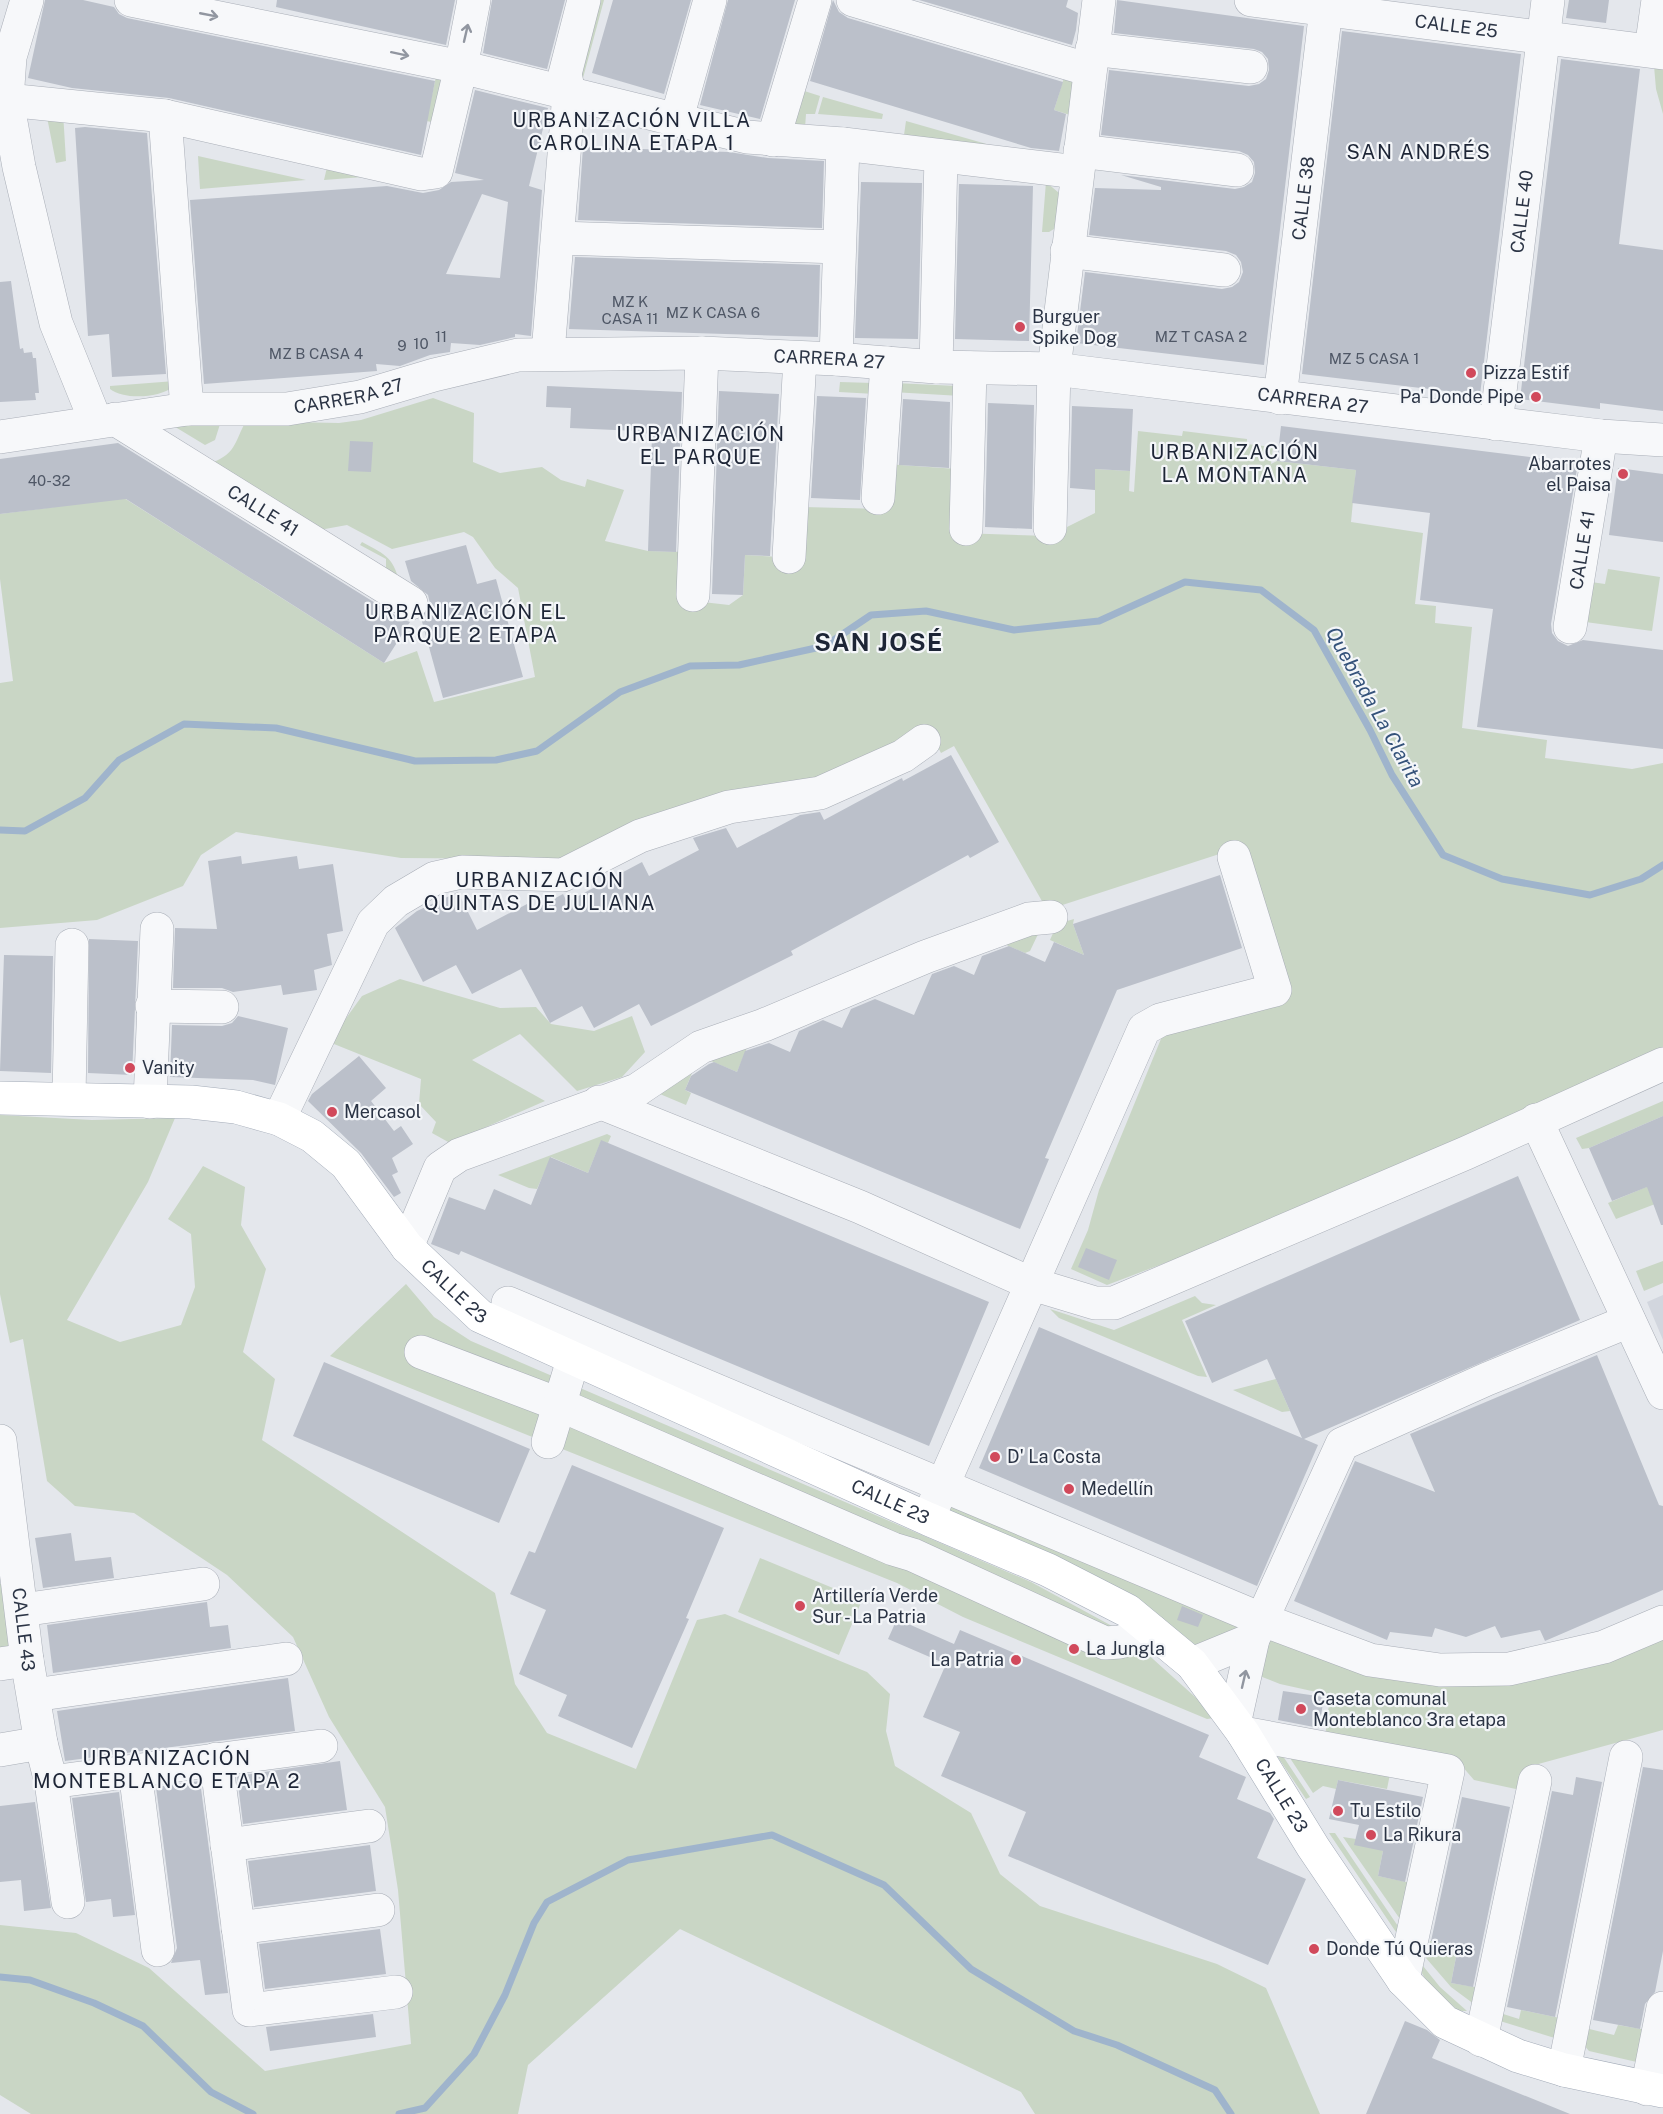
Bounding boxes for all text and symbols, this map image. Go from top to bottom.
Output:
one-way arrow [199,10,218,21]
street label: CALLE 25 [1414,10,1499,42]
one-way arrow [461,24,472,43]
one-way arrow [391,48,410,60]
district label: URBANIZACIÓN VILLA CAROLINA ETAPA 1 [512,107,752,155]
district label: SAN ANDRÉS [1347,139,1491,164]
street label: CALLE 38 [1288,155,1318,241]
street label: CALLE 40 [1506,169,1537,254]
house number: MZ K CASA 11 [602,293,658,327]
house number: MZ K CASA 6 [666,304,760,321]
place label: Burguer Spike Dog [1032,306,1117,348]
marker: Burguer Spike Dog [1013,320,1027,334]
house number: 11 [435,328,447,345]
house number: MZ T CASA 2 [1155,328,1247,345]
house number: 10 [413,335,429,352]
house number: 9 [397,337,407,354]
house number: MZ B CASA 4 [269,345,363,362]
street label: CARRERA 27 [773,345,886,373]
house number: MZ 5 CASA 1 [1329,350,1419,367]
place label: Pizza Estif [1483,362,1569,383]
marker: Pizza Estif [1464,366,1478,380]
street label: CARRERA 27 [292,374,406,418]
street label: CARRERA 27 [1256,383,1370,417]
place label: Pa' Donde Pipe [1400,386,1524,407]
marker: Pa' Donde Pipe [1529,390,1543,404]
district label: URBANIZACIÓN EL PARQUE [616,421,786,469]
district label: URBANIZACIÓN LA MONTANA [1150,439,1320,487]
place label: Abarrotes el Paisa [1528,453,1611,495]
marker: Abarrotes el Paisa [1616,467,1630,481]
house number: 40-32 [28,472,70,489]
street label: CALLE 41 [224,480,303,540]
street label: CALLE 41 [1565,509,1599,591]
district label: URBANIZACIÓN EL PARQUE 2 ETAPA [365,599,567,647]
water label: Quebrada La Clarita [1321,623,1429,791]
district label: SAN JOSÉ [814,628,944,656]
district label: URBANIZACIÓN QUINTAS DE JULIANA [424,867,656,915]
place label: Vanity [142,1057,195,1078]
marker: Vanity [123,1061,137,1075]
place label: Mercasol [344,1101,421,1122]
marker: Mercasol [325,1105,339,1119]
street label: CALLE 23 [417,1255,490,1328]
place label: D' La Costa [1007,1446,1101,1467]
marker: D' La Costa [988,1450,1002,1464]
street label: CALLE 23 [848,1475,933,1528]
place label: Medellín [1081,1478,1153,1499]
marker: Medellín [1062,1482,1076,1496]
place label: Artillería Verde Sur - La Patria [812,1585,938,1627]
street label: CALLE 43 [8,1587,40,1673]
marker: Artillería Verde Sur - La Patria [793,1599,807,1613]
place label: La Jungla [1086,1638,1165,1659]
marker: La Jungla [1067,1642,1081,1656]
place label: La Patria [930,1649,1004,1670]
marker: La Patria [1009,1653,1023,1667]
one-way arrow [1239,1670,1250,1689]
place label: Caseta comunal Monteblanco 3ra etapa [1313,1688,1506,1730]
marker: Caseta comunal Monteblanco 3ra etapa [1294,1702,1308,1716]
district label: URBANIZACIÓN MONTEBLANCO ETAPA 2 [33,1745,301,1793]
street label: CALLE 23 [1251,1754,1313,1836]
place label: Tu Estilo [1350,1800,1421,1821]
marker: Tu Estilo [1331,1804,1345,1818]
place label: La Rikura [1383,1824,1461,1845]
marker: La Rikura [1364,1828,1378,1842]
place label: Donde Tú Quieras [1326,1938,1473,1959]
marker: Donde Tú Quieras [1307,1942,1321,1956]

